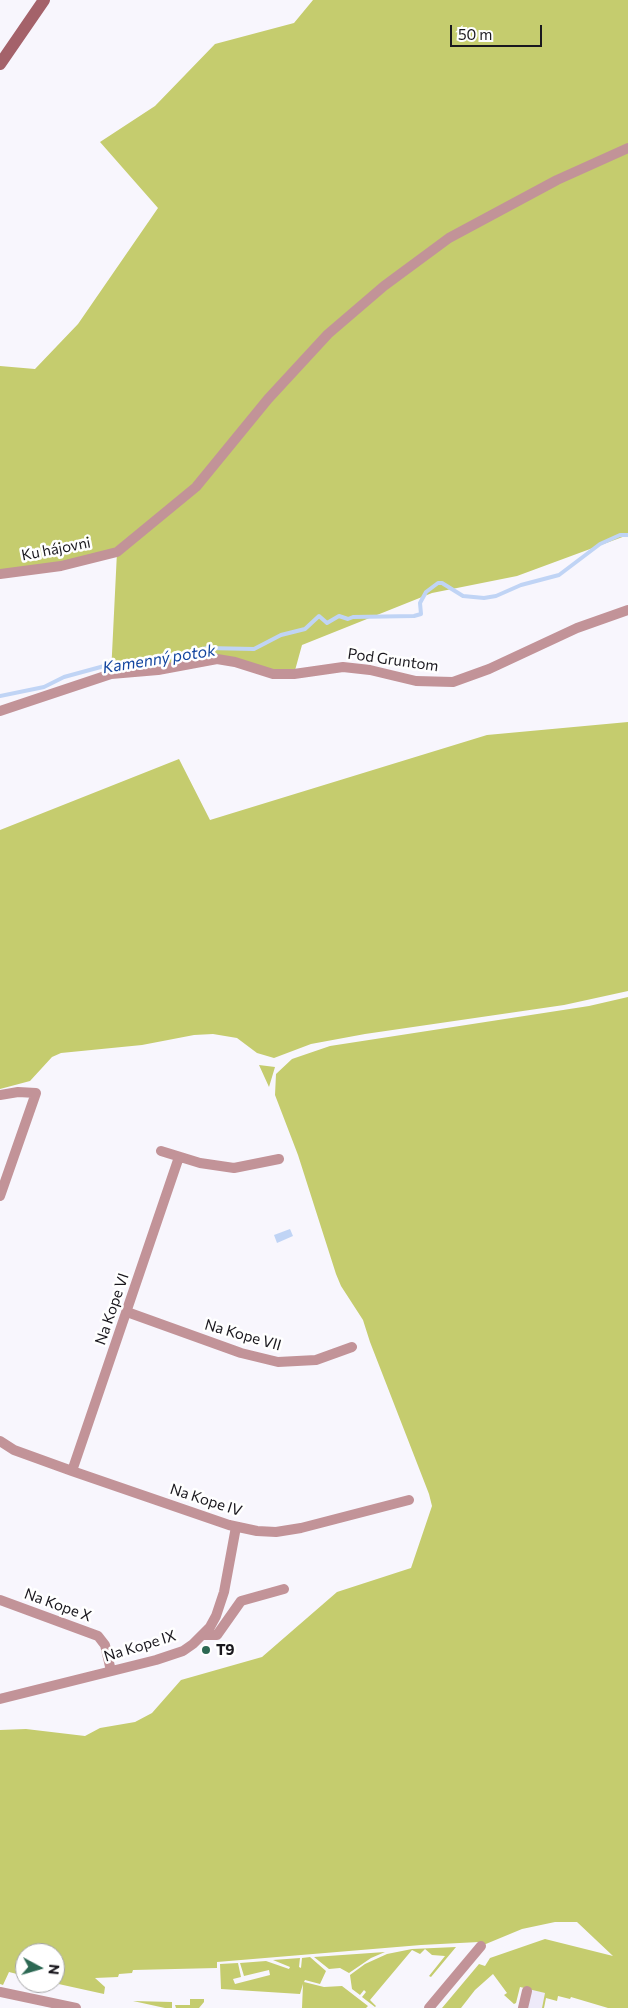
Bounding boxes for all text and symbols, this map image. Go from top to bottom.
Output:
scale bar [453,15,546,47]
text: 50 m [458,25,492,43]
street label: Ku hájovni [20,533,92,565]
water label: Kamenný potok [101,641,217,677]
street label: Pod Gruntom [346,645,440,675]
street label: Na Kope VI [91,1271,133,1347]
street label: Na Kope VII [203,1315,283,1355]
street label: Na Kope IV [168,1480,244,1520]
street label: Na Kope X [22,1585,94,1625]
street label: Na Kope IX [102,1626,178,1666]
place label: T9 [216,1641,235,1659]
marker: T9 [200,1644,212,1656]
north arrow [15,1943,65,1993]
text: N [45,1963,63,1976]

